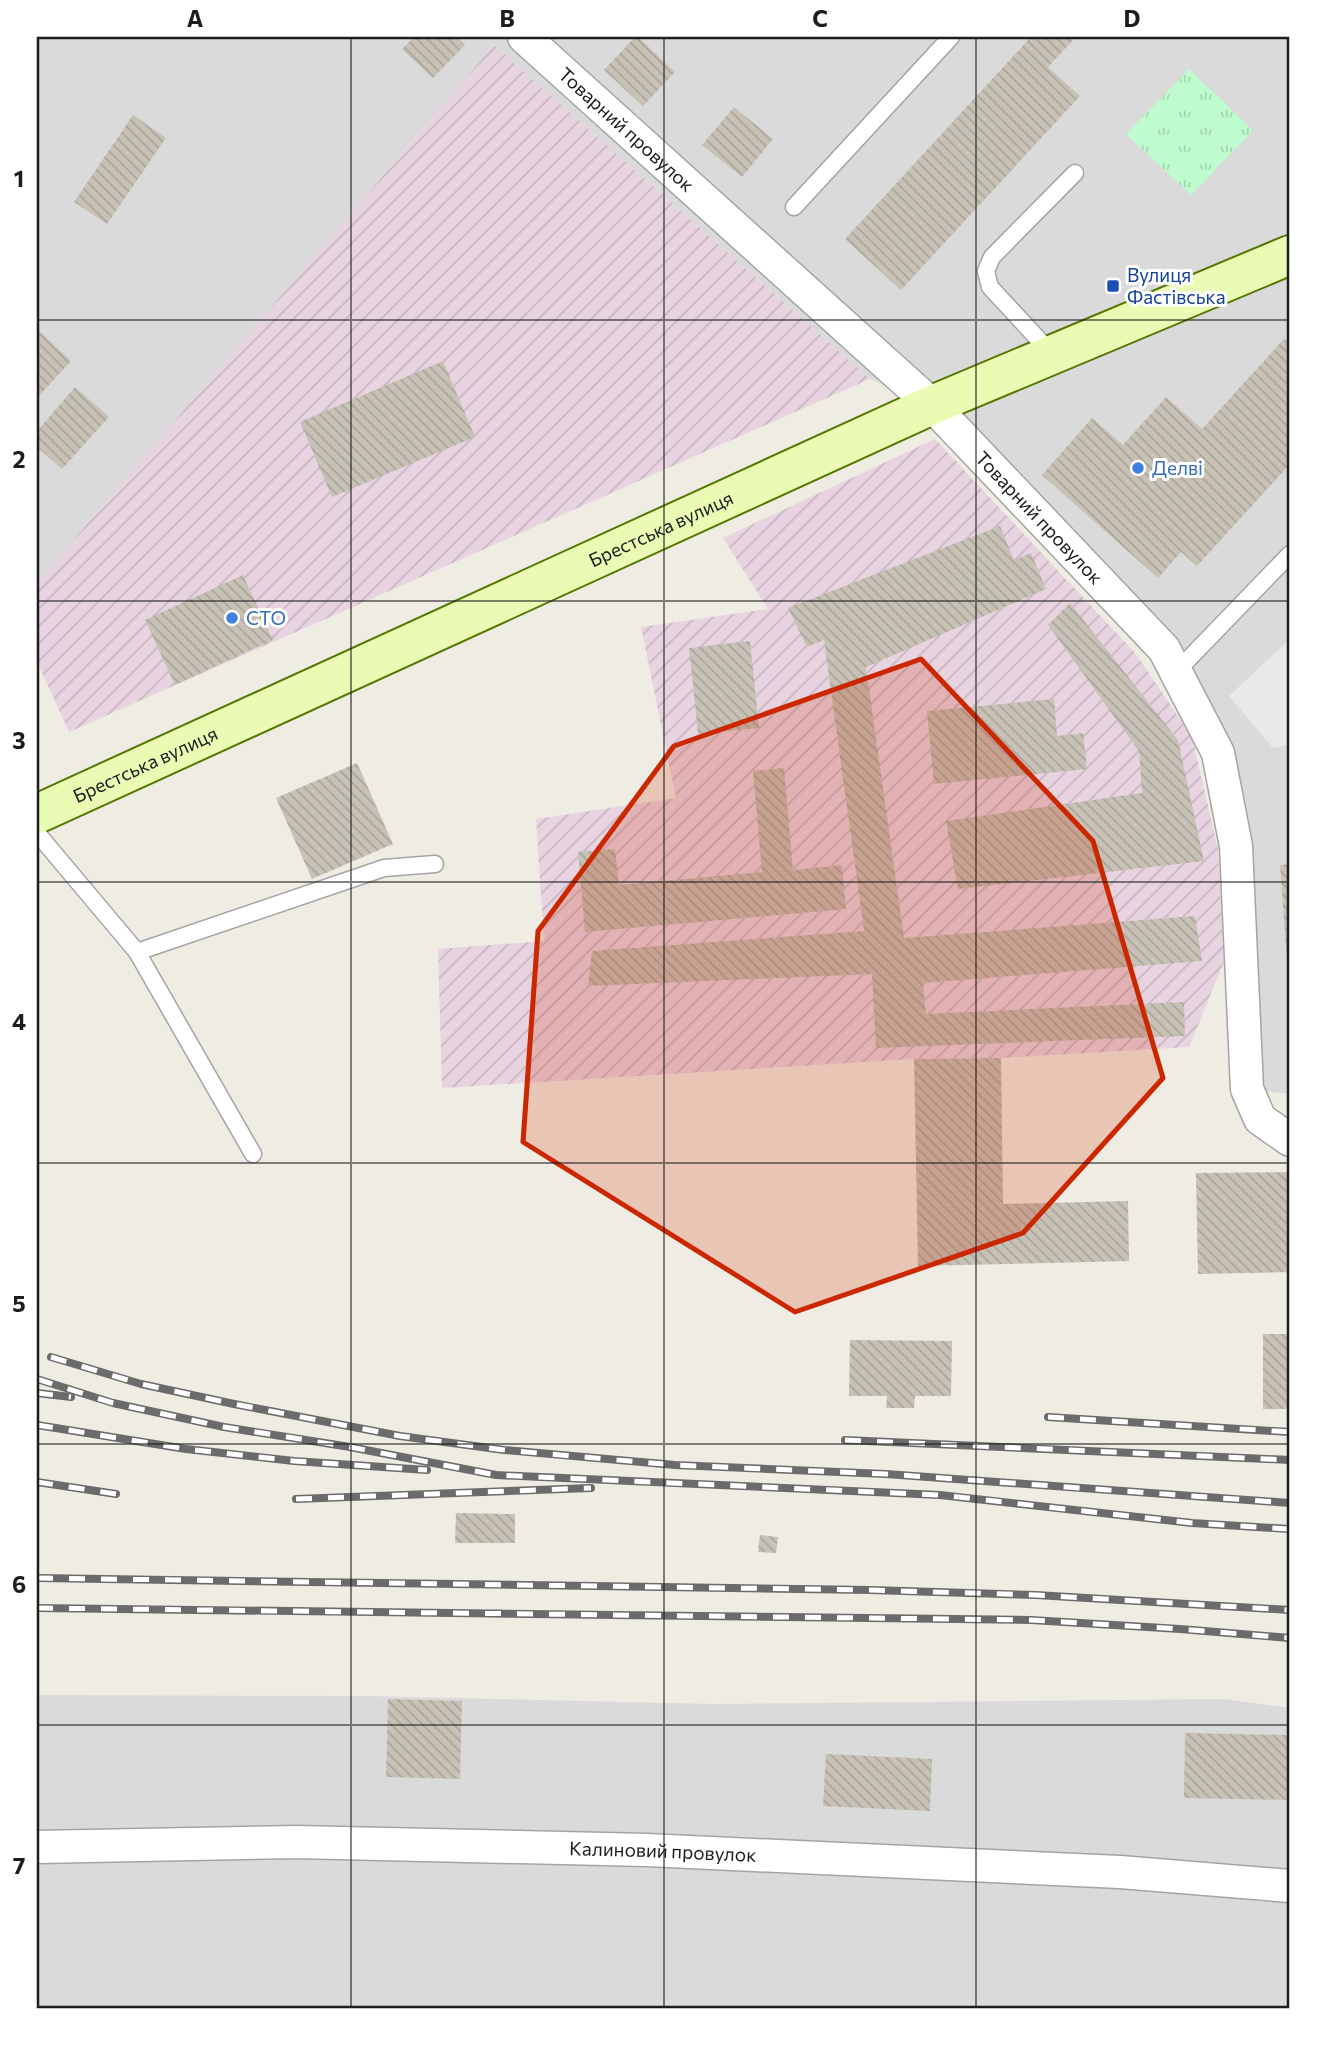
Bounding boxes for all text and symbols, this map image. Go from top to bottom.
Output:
text: A [187,4,204,32]
text: B [499,4,515,32]
text: C [812,4,828,32]
text: D [1124,4,1141,32]
street label: Товарний провулок [554,62,699,196]
text: 1 [14,164,24,192]
place label: Вулиця Фастівська [1127,263,1226,308]
marker: Вулиця Фастівська [1105,278,1121,294]
text: 2 [12,445,26,473]
street label: Товарний провулок [971,446,1108,589]
place label: Делві [1152,456,1203,479]
marker: Делві [1130,460,1146,476]
street label: Брестська вулиця [585,485,737,571]
place label: СТО [246,606,286,629]
marker: СТО [224,610,240,626]
street label: Брестська вулиця [69,721,221,807]
text: 3 [12,726,26,754]
text: 4 [12,1007,26,1035]
text: 5 [12,1289,26,1317]
text: 6 [12,1570,26,1598]
street label: Калиновий провулок [569,1836,757,1866]
text: 7 [13,1851,25,1879]

